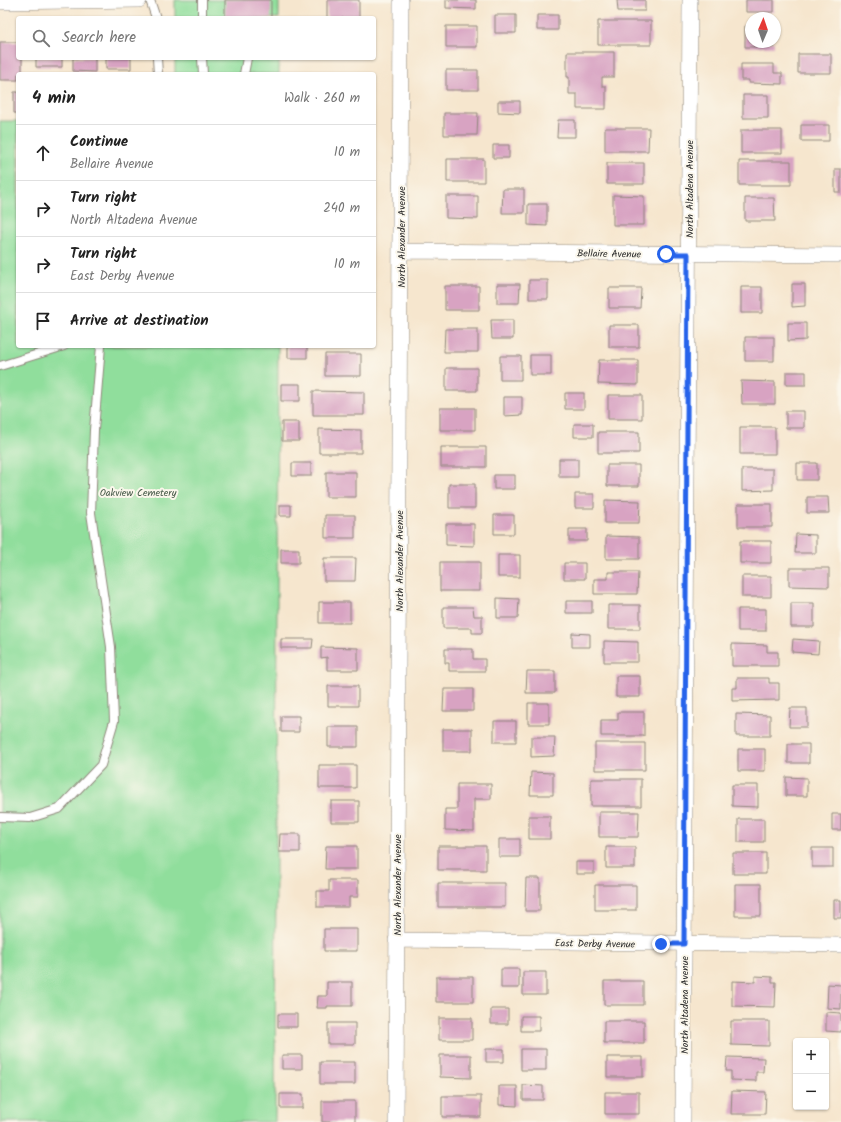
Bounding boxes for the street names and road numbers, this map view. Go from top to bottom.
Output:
street label: North Altadena Avenue [682,140,698,238]
street label: North Alexander Avenue [394,186,410,288]
street label: Bellaire Avenue [577,245,642,263]
street label: North Alexander Avenue [392,510,408,612]
street label: North Alexander Avenue [390,834,406,936]
street label: East Derby Avenue [555,935,636,953]
street label: North Altadena Avenue [677,956,693,1054]

